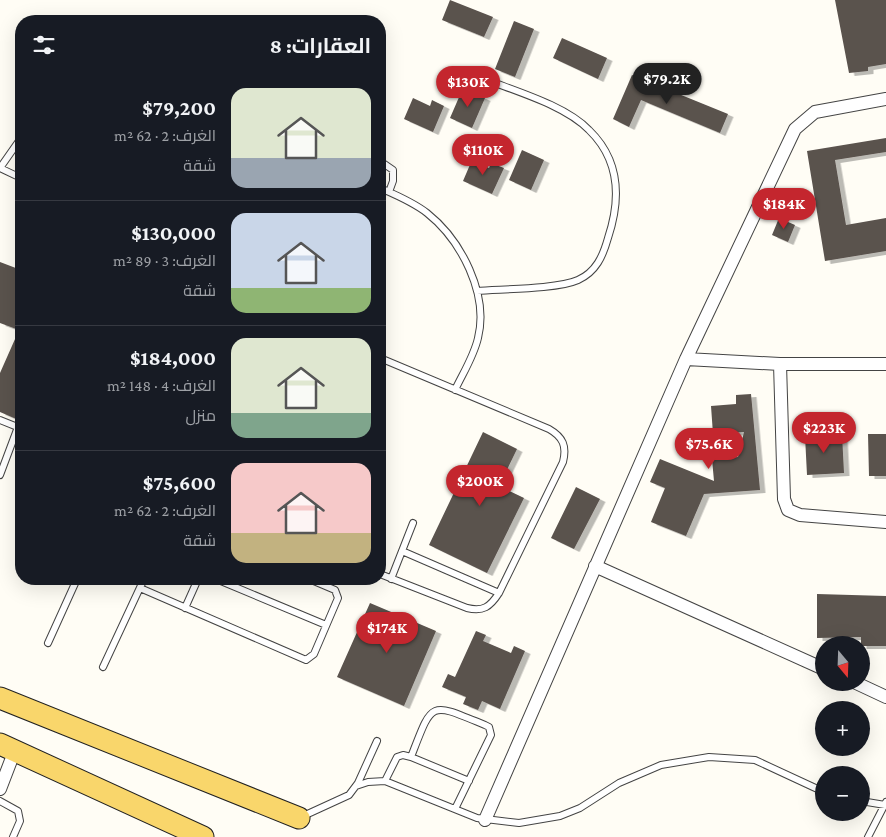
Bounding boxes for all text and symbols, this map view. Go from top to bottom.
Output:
icon: filters [30,31,58,59]
text: العقارات: 8 [270,34,371,58]
pin: $79.2K [626,62,708,105]
pin: $130K [433,66,503,108]
text: $79.2K [644,70,690,87]
text: $130K [447,73,489,90]
text: $79,200 [142,96,216,120]
icon: home [271,108,331,168]
text: الغرف: 2 · 62 m² [114,127,216,144]
pin: $110K [448,134,518,176]
text: $110K [463,141,503,158]
text: شقة [183,157,216,174]
pin: $184K [749,188,819,230]
text: $184K [763,195,805,212]
text: $130,000 [131,221,216,245]
icon: home [271,233,331,293]
text: الغرف: 3 · 89 m² [113,252,216,269]
text: شقة [183,282,216,299]
text: $184,000 [130,346,216,370]
icon: home [271,358,331,418]
text: الغرف: 4 · 148 m² [107,377,216,394]
text: منزل [186,407,216,424]
pin: $223K [789,412,859,454]
text: $223K [803,419,845,436]
pin: $75.6K [668,428,750,470]
text: $75.6K [686,435,732,452]
pin: $200K [445,464,515,507]
text: $75,600 [143,471,216,495]
text: $200K [457,472,503,489]
icon: home [271,483,331,543]
text: الغرف: 2 · 62 m² [114,502,216,519]
text: شقة [183,532,216,549]
pin: $174K [352,612,422,654]
text: $174K [367,619,407,636]
north arrow [815,636,870,691]
map controls [815,636,870,821]
button: + [815,701,870,756]
button: − [815,766,870,821]

